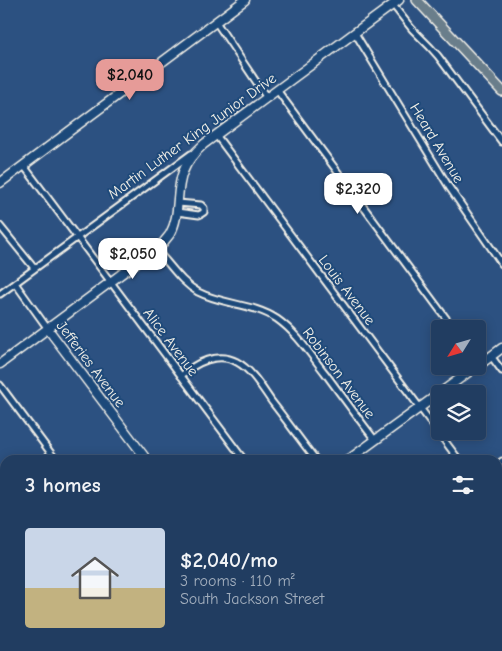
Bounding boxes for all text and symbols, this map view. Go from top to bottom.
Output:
pin: $2,040 [89,58,171,101]
text: $2,040 [107,66,153,84]
street label: Martin Luther King Junior Drive [104,69,280,203]
street label: Heard Avenue [406,100,468,187]
pin: $2,320 [317,172,399,215]
text: $2,320 [335,180,381,198]
pin: $2,050 [92,238,174,280]
text: $2,050 [109,245,157,263]
street label: Louis Avenue [315,251,380,329]
street label: Alice Avenue [139,304,203,380]
street label: Jefferies Avenue [53,317,130,411]
north arrow [431,320,486,375]
map controls [431,320,486,440]
street label: Robinson Avenue [299,324,379,423]
button: layers [431,385,486,440]
icon: filters [449,471,477,499]
text: 3 homes [25,473,101,497]
icon: home [65,548,125,608]
text: $2,040/mo [180,548,278,572]
text: 3 rooms · 110 m² [180,572,295,590]
text: South Jackson Street [180,590,324,608]

